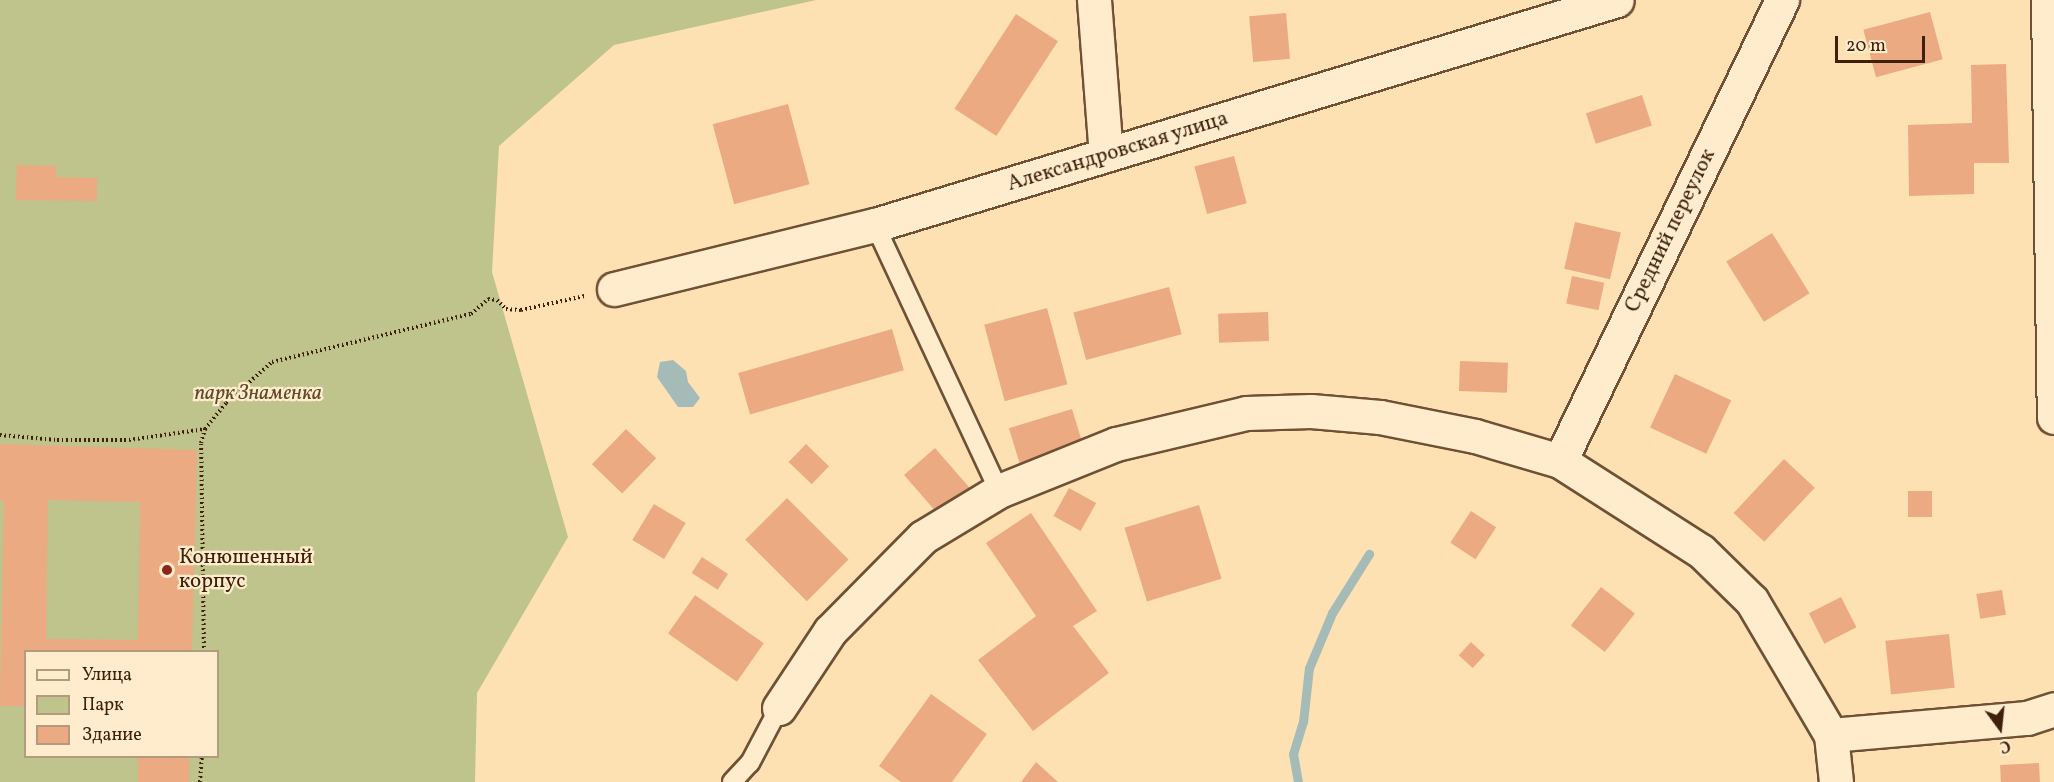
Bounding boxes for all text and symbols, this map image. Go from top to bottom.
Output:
scale bar [1838,24,1928,62]
text: 20 m [1846,34,1886,59]
street label: Александровская улица [1004,106,1232,198]
street label: Средний переулок [1621,145,1721,317]
park label: парк Знаменка [194,381,322,407]
place label: Конюшенный корпус [179,545,313,595]
marker: Конюшенный корпус [160,563,174,577]
legend [24,650,219,758]
text: Улица [82,663,132,688]
text: Парк [82,693,124,718]
north arrow [1970,698,2030,758]
text: Здание [82,723,142,748]
text: С [1997,733,2012,757]

